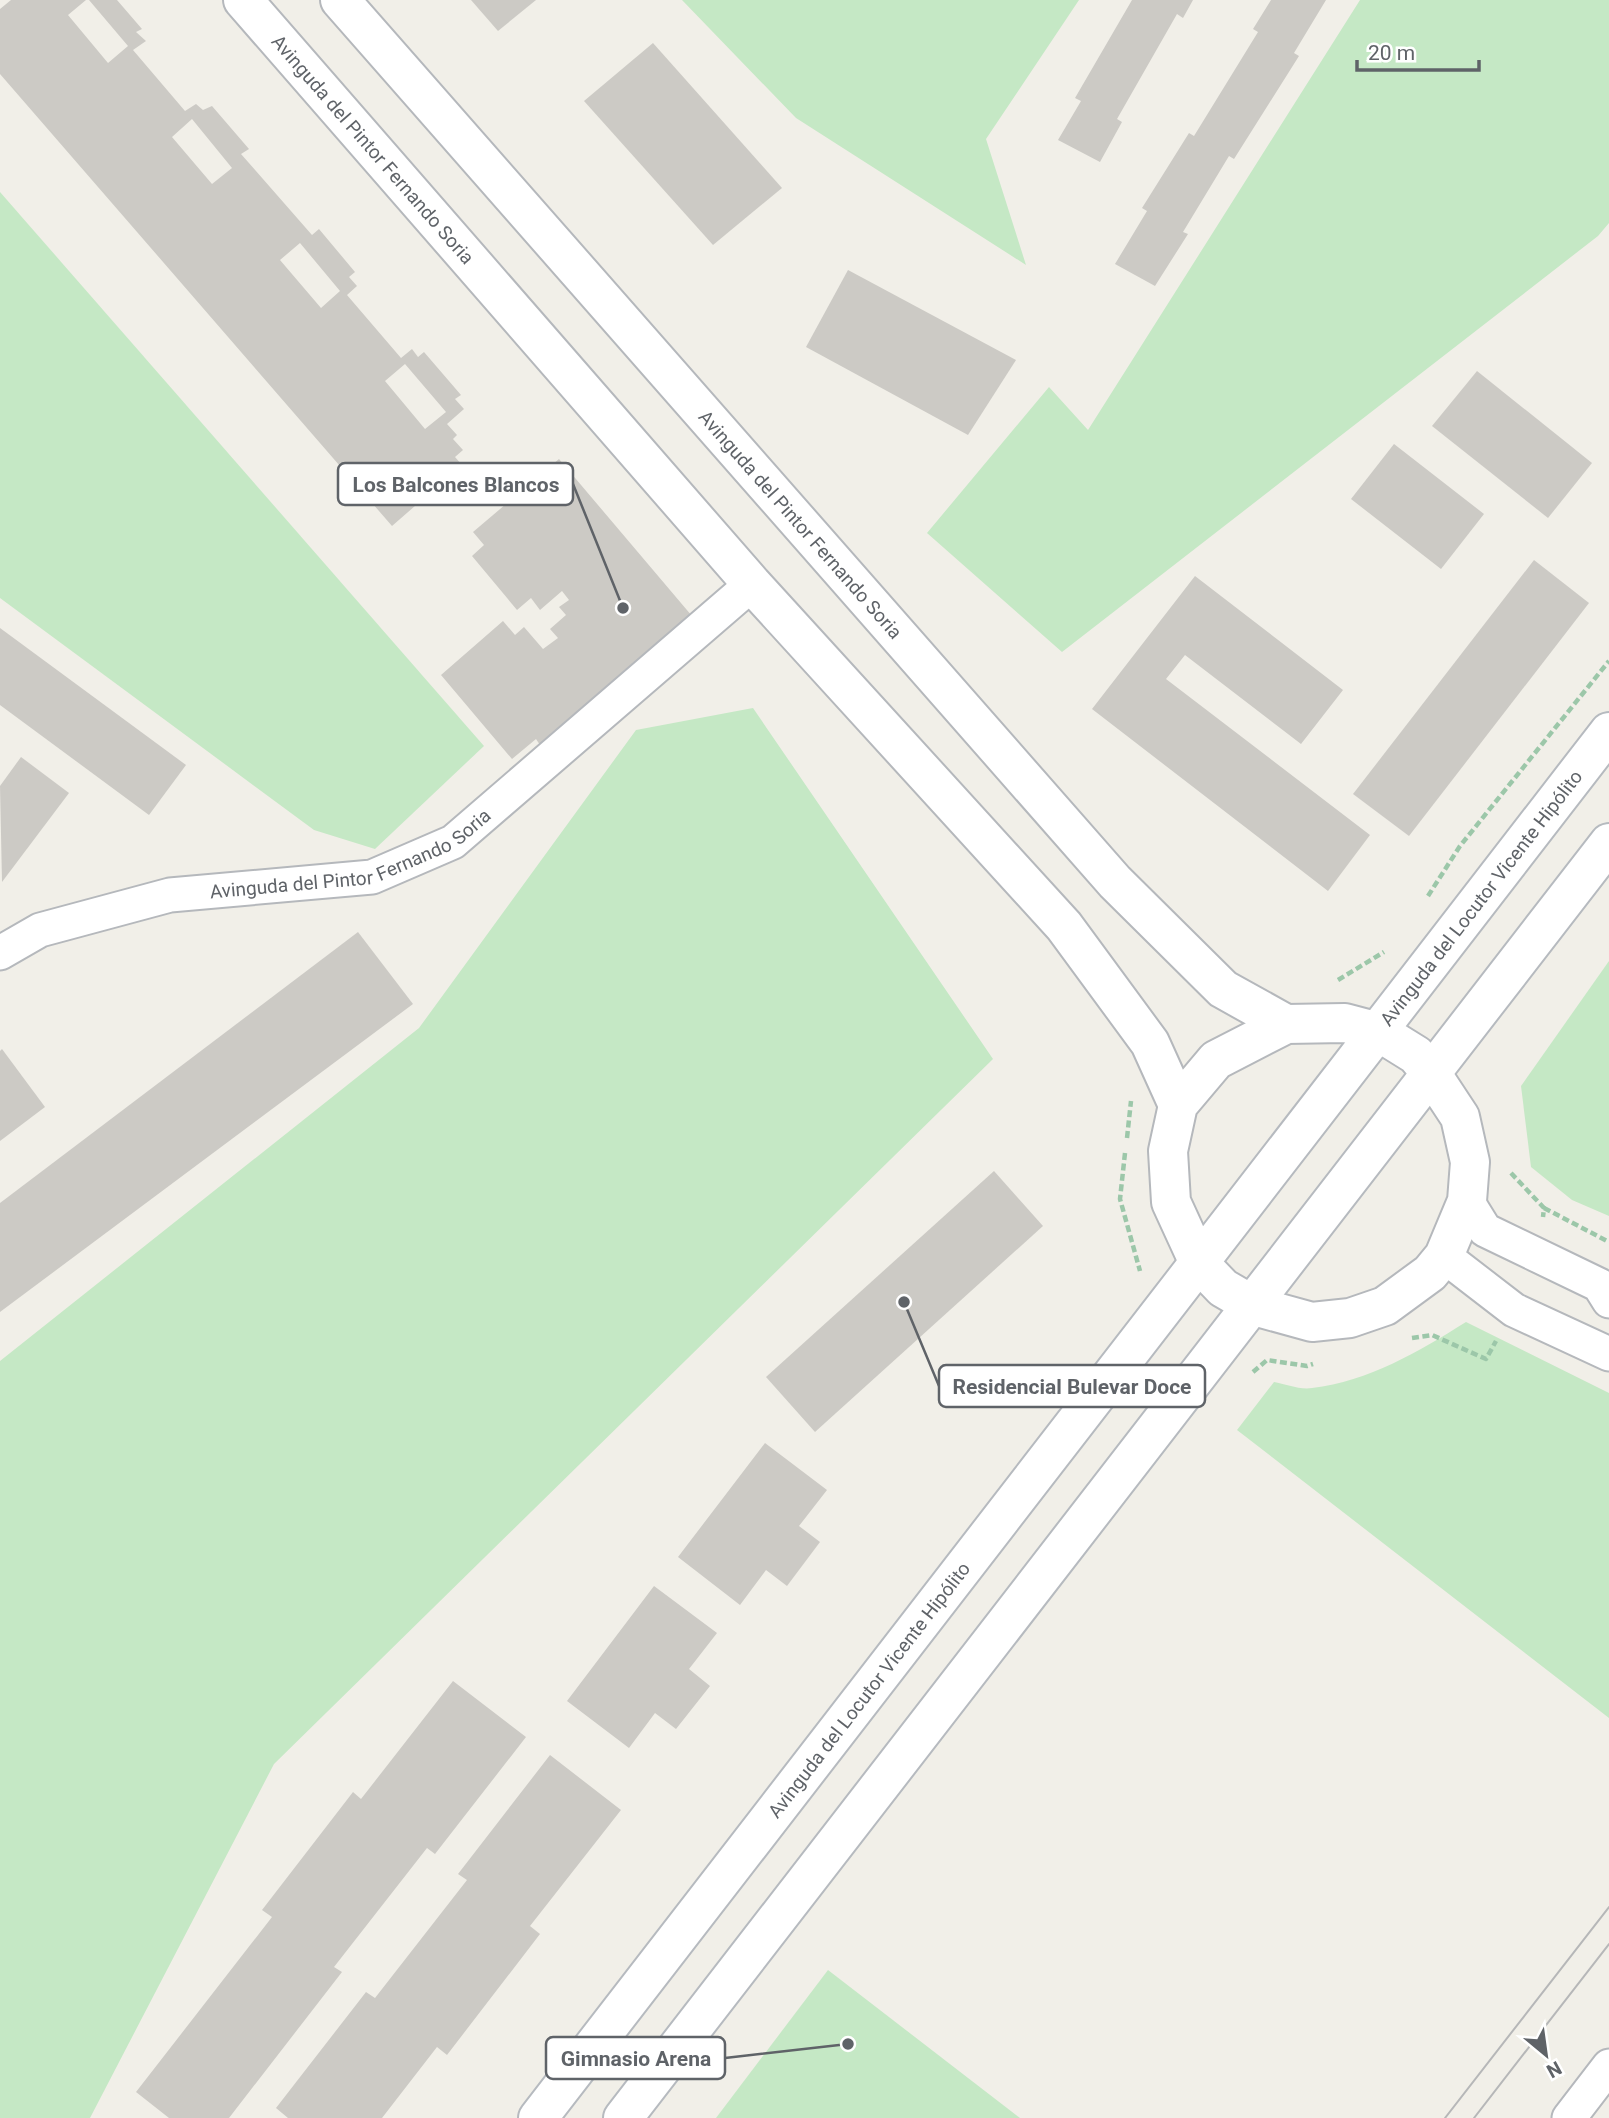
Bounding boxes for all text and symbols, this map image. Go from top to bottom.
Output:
scale bar [1357,28,1480,72]
street label: Avinguda del Pintor Fernando Soria [267,30,479,269]
text: 20 m [1368,41,1415,65]
street label: Avinguda del Pintor Fernando Soria [694,405,907,643]
callout: Los Balcones Blancos [338,463,573,505]
text: Los Balcones Blancos [353,473,560,497]
street label: Avinguda del Locutor Vicente Hipólito [1375,765,1587,1030]
street label: Avinguda del Pintor Fernando Soria [209,804,495,903]
callout: Residencial Bulevar Doce [939,1365,1205,1407]
text: Residencial Bulevar Doce [953,1375,1191,1399]
street label: Avinguda del Locutor Vicente Hipólito [763,1557,975,1822]
north arrow [1511,2020,1581,2090]
callout: Gimnasio Arena [546,2037,725,2079]
text: Gimnasio Arena [561,2047,711,2071]
text: N [1543,2056,1565,2083]

